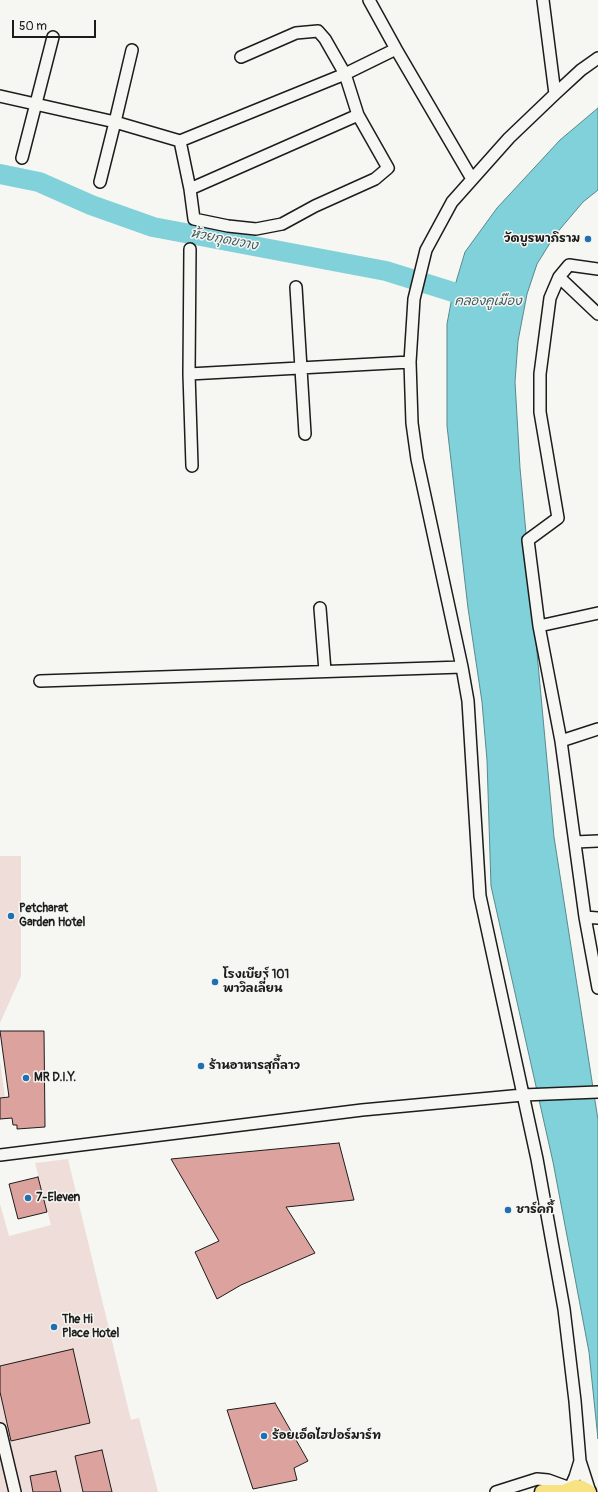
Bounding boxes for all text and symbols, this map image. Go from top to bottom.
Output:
scale bar [14,12,98,38]
text: 50 m [19,19,47,34]
water label: ห้วยกุดขวาง [189,226,259,254]
place label: วัดบูรพาภิราม [504,232,580,246]
marker: วัดบูรพาภิราม [583,234,593,244]
water label: คลองคูเมือง [454,294,522,310]
place label: Petcharat Garden Hotel [19,902,85,930]
marker: Petcharat Garden Hotel [6,911,16,921]
place label: โรงเบียร์ 101 พาวิลเลี่ยน [223,968,289,996]
marker: โรงเบียร์ 101 พาวิลเลี่ยน [210,977,220,987]
place label: ร้านอาหารสุกี้ลาว [209,1059,300,1073]
marker: ร้านอาหารสุกี้ลาว [196,1061,206,1071]
place label: MR D.I.Y. [34,1071,76,1085]
marker: MR D.I.Y. [21,1073,31,1083]
place label: 7-Eleven [36,1191,80,1205]
marker: 7-Eleven [23,1193,33,1203]
place label: ชาร์คกึ้ [516,1203,554,1217]
marker: ชาร์คกึ้ [503,1205,513,1215]
place label: The Hi Place Hotel [62,1313,119,1341]
marker: The Hi Place Hotel [49,1322,59,1332]
place label: ร้อยเอ็ดไฮปอร์มาร์ท [272,1429,381,1443]
marker: ร้อยเอ็ดไฮปอร์มาร์ท [259,1431,269,1441]

